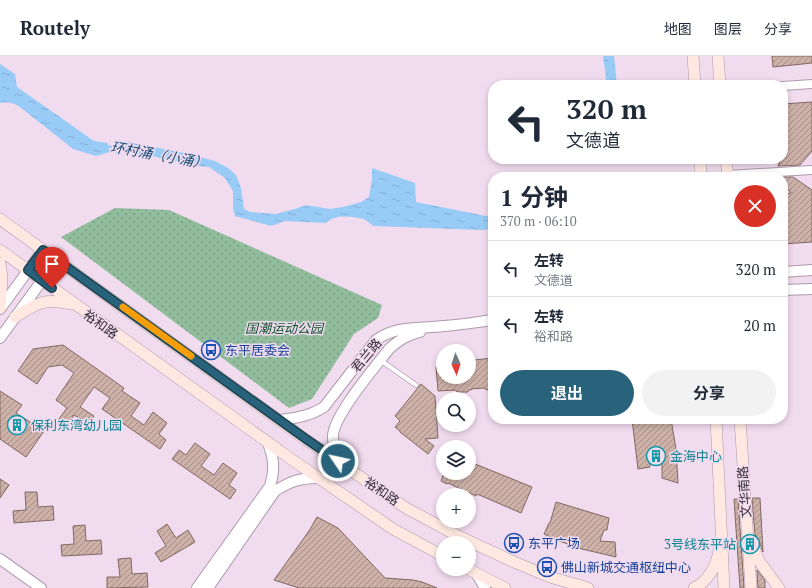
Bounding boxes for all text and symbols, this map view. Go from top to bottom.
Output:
text: Routely [20,15,90,40]
text: 地图 [664,19,692,38]
text: 图层 [714,19,742,38]
text: 分享 [764,19,792,38]
text: 320 m [566,90,647,127]
icon: left [500,96,552,148]
text: 文德道 [566,128,620,152]
water label: 环村涌（小涌） [109,137,209,172]
text: 1 分钟 [500,181,568,213]
button: close [734,185,776,227]
text: 370 m · 06:10 [500,212,577,230]
pin [35,247,69,288]
text: 左转 [534,250,564,270]
icon: arrive [41,253,63,275]
icon: left [500,258,522,280]
text: 320 m [735,259,776,279]
text: 文德道 [534,271,573,289]
street label: 裕和路 [80,305,122,343]
text: 左转 [534,306,564,326]
icon: left [500,314,522,336]
text: 20 m [743,315,776,335]
park label: 国潮运动公园 [245,319,325,337]
text: 裕和路 [534,327,573,345]
street label: 君兰路 [347,334,385,376]
bus stop icon: 东平居委会 [200,339,222,361]
place label: 东平居委会 [225,341,290,359]
north arrow [436,344,476,384]
map controls [436,344,476,576]
button: 退出 [500,370,634,416]
button: 分享 [642,370,776,416]
button: search [436,392,476,432]
building icon: 保利东湾幼儿园 [6,414,28,436]
place label: 保利东湾幼儿园 [31,416,122,434]
position arrow [317,440,359,482]
button: layers [436,440,476,480]
building icon: 金海中心 [645,445,667,467]
place label: 金海中心 [670,447,722,465]
street label: 文华南路 [733,465,755,519]
street label: 裕和路 [361,472,403,510]
button: + [436,488,476,528]
bus stop icon: 东平广场 [503,532,525,554]
building icon: 3号线东平站 [739,533,761,555]
place label: 东平广场 [528,534,580,552]
place label: 3号线东平站 [664,535,736,553]
button: − [436,536,476,576]
bus stop icon: 佛山新城交通枢纽中心 [536,556,558,578]
place label: 佛山新城交通枢纽中心 [561,558,691,576]

